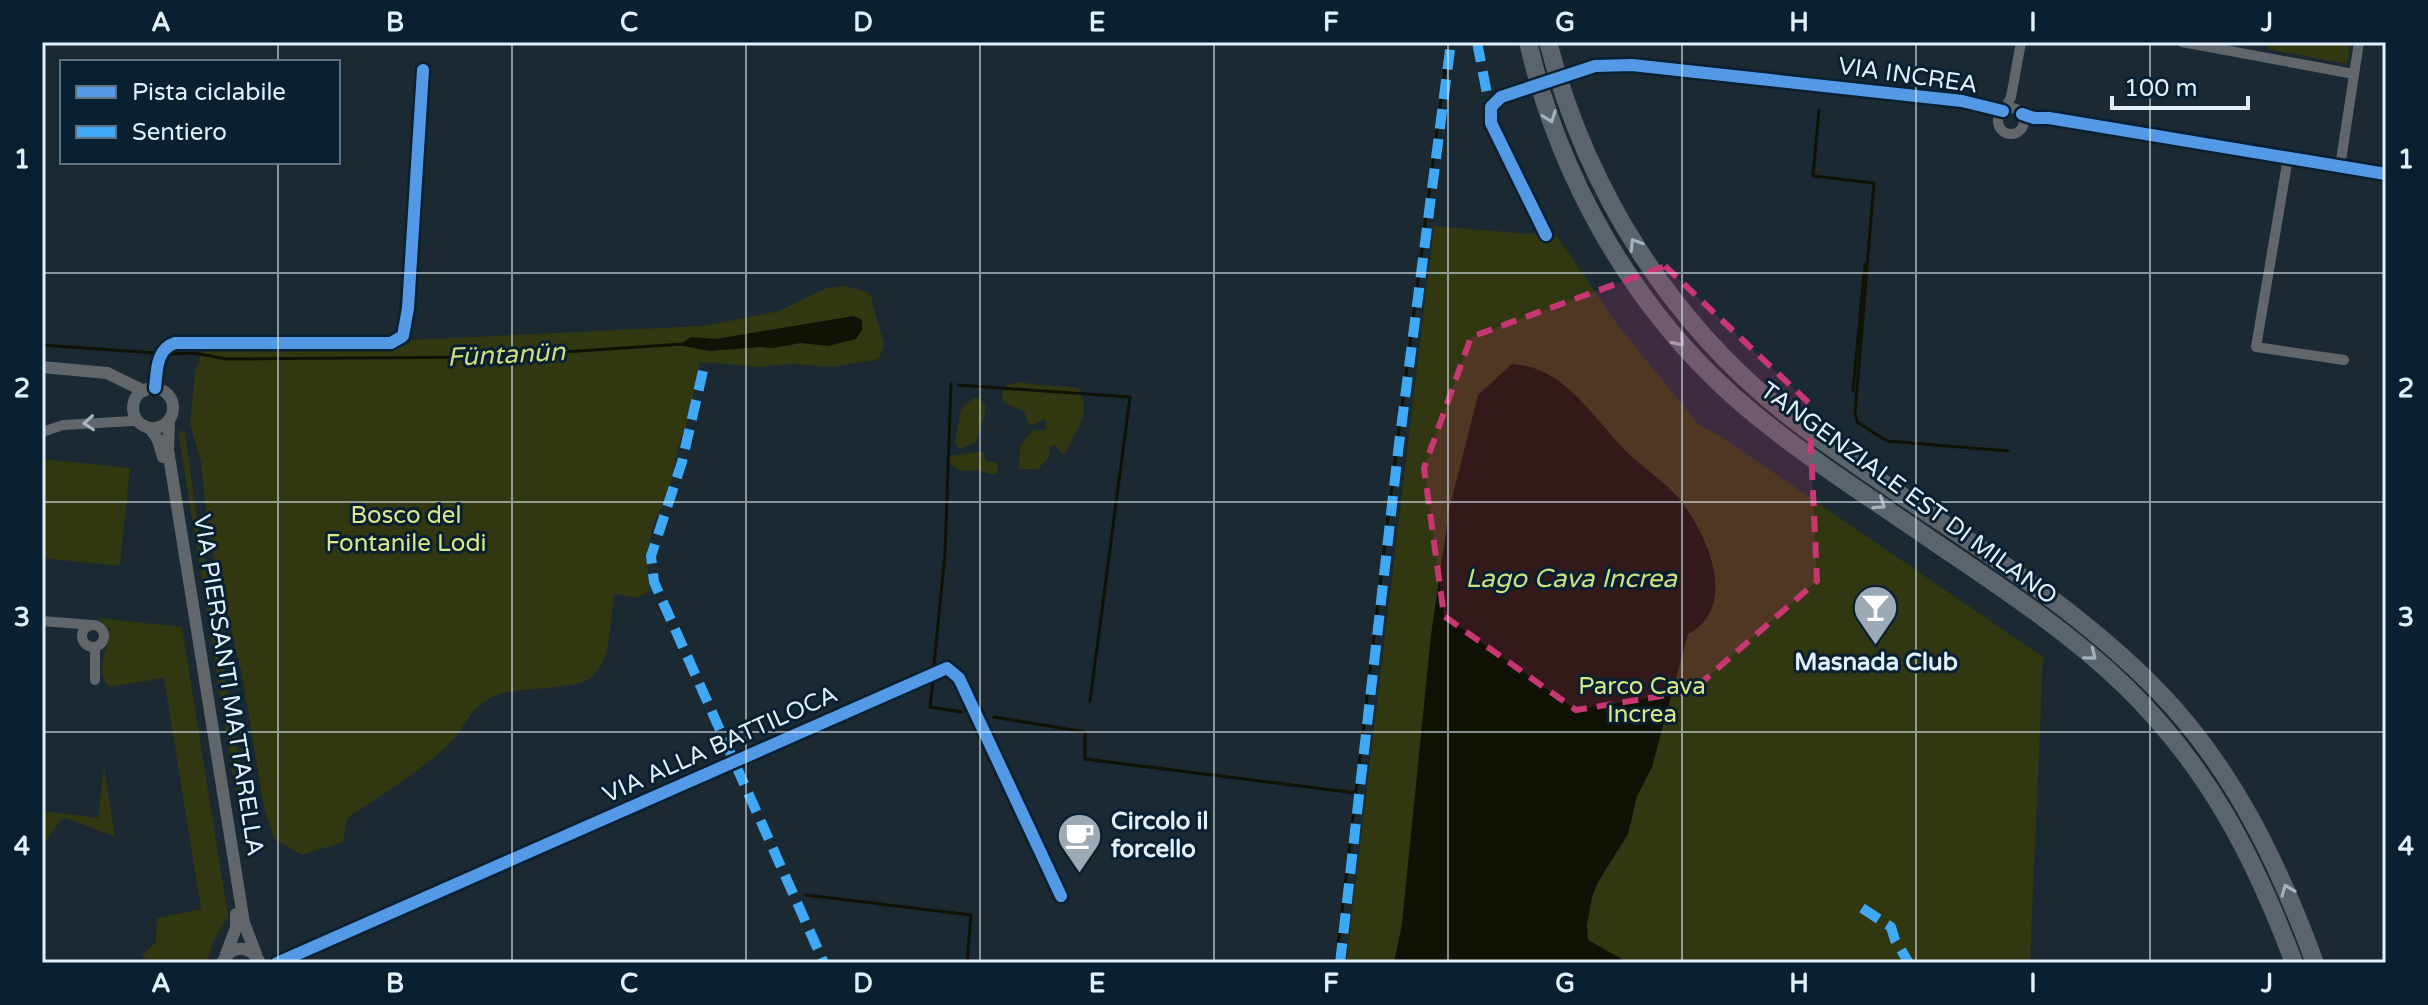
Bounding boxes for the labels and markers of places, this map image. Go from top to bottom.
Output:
bar icon: Masnada Club [1852,584,1900,647]
place label: Masnada Club [1794,648,1958,677]
place label: Circolo il forcello [1111,807,1209,864]
cafe icon: Circolo il forcello [1056,811,1104,874]

